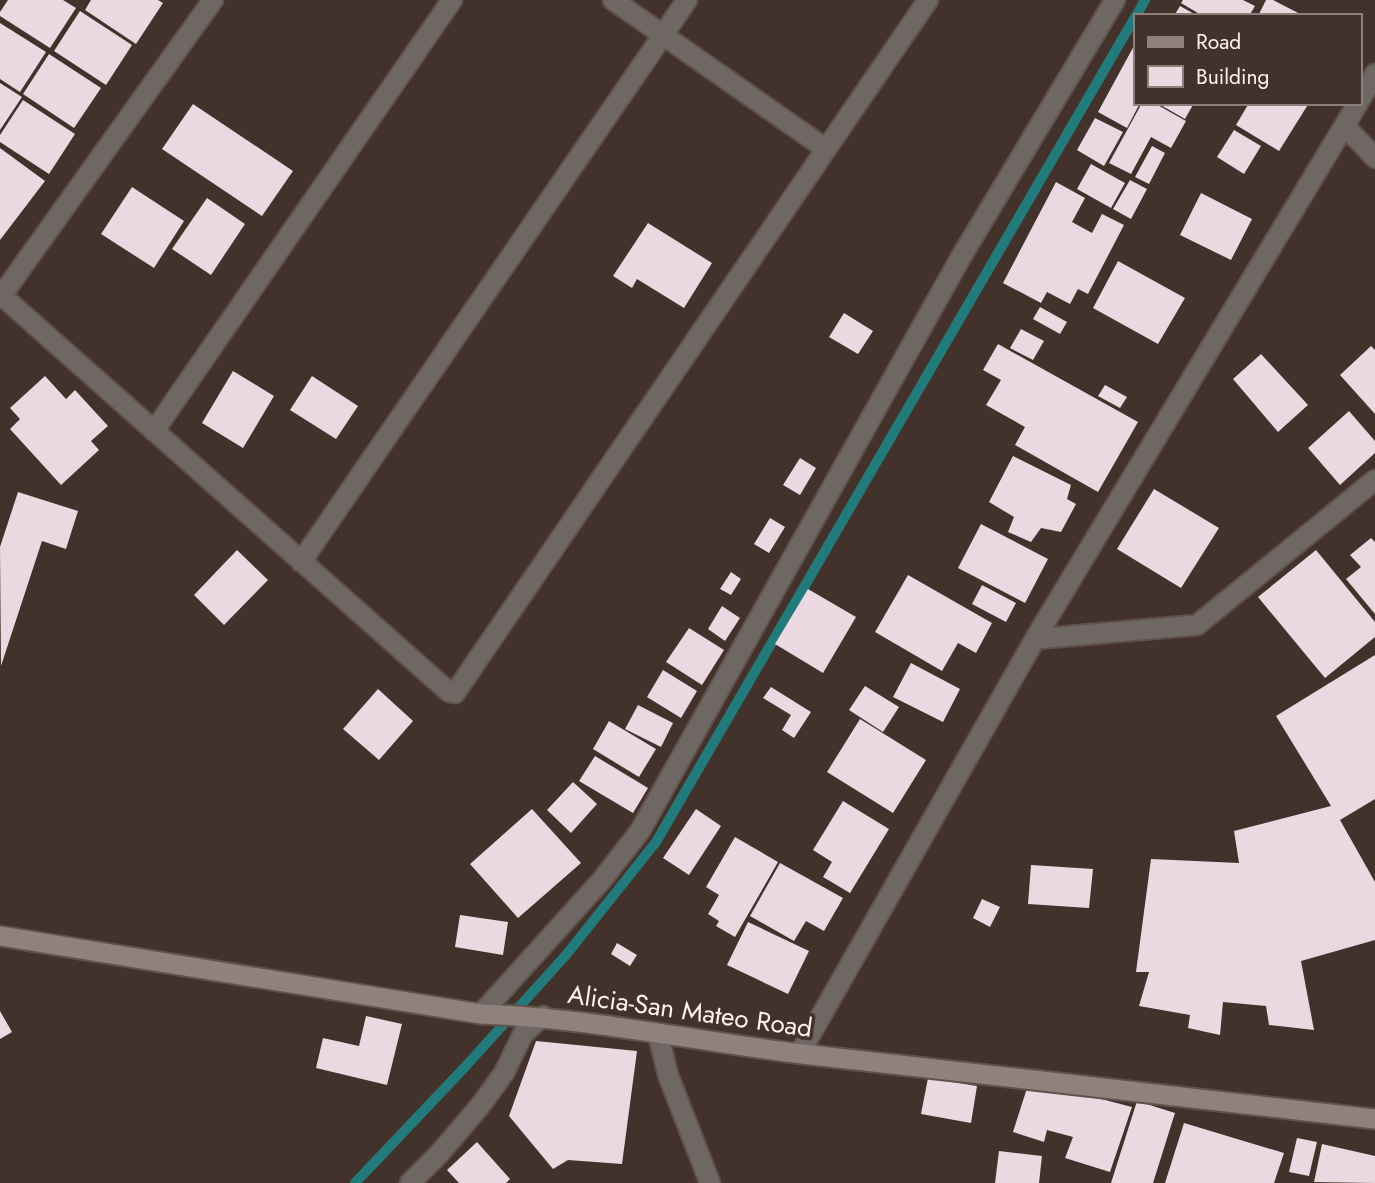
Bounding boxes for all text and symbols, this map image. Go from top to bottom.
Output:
legend [1134,14,1361,105]
text: Road [1196,27,1241,57]
text: Building [1196,62,1269,92]
street label: Alicia-San Mateo Road [565,975,815,1047]

